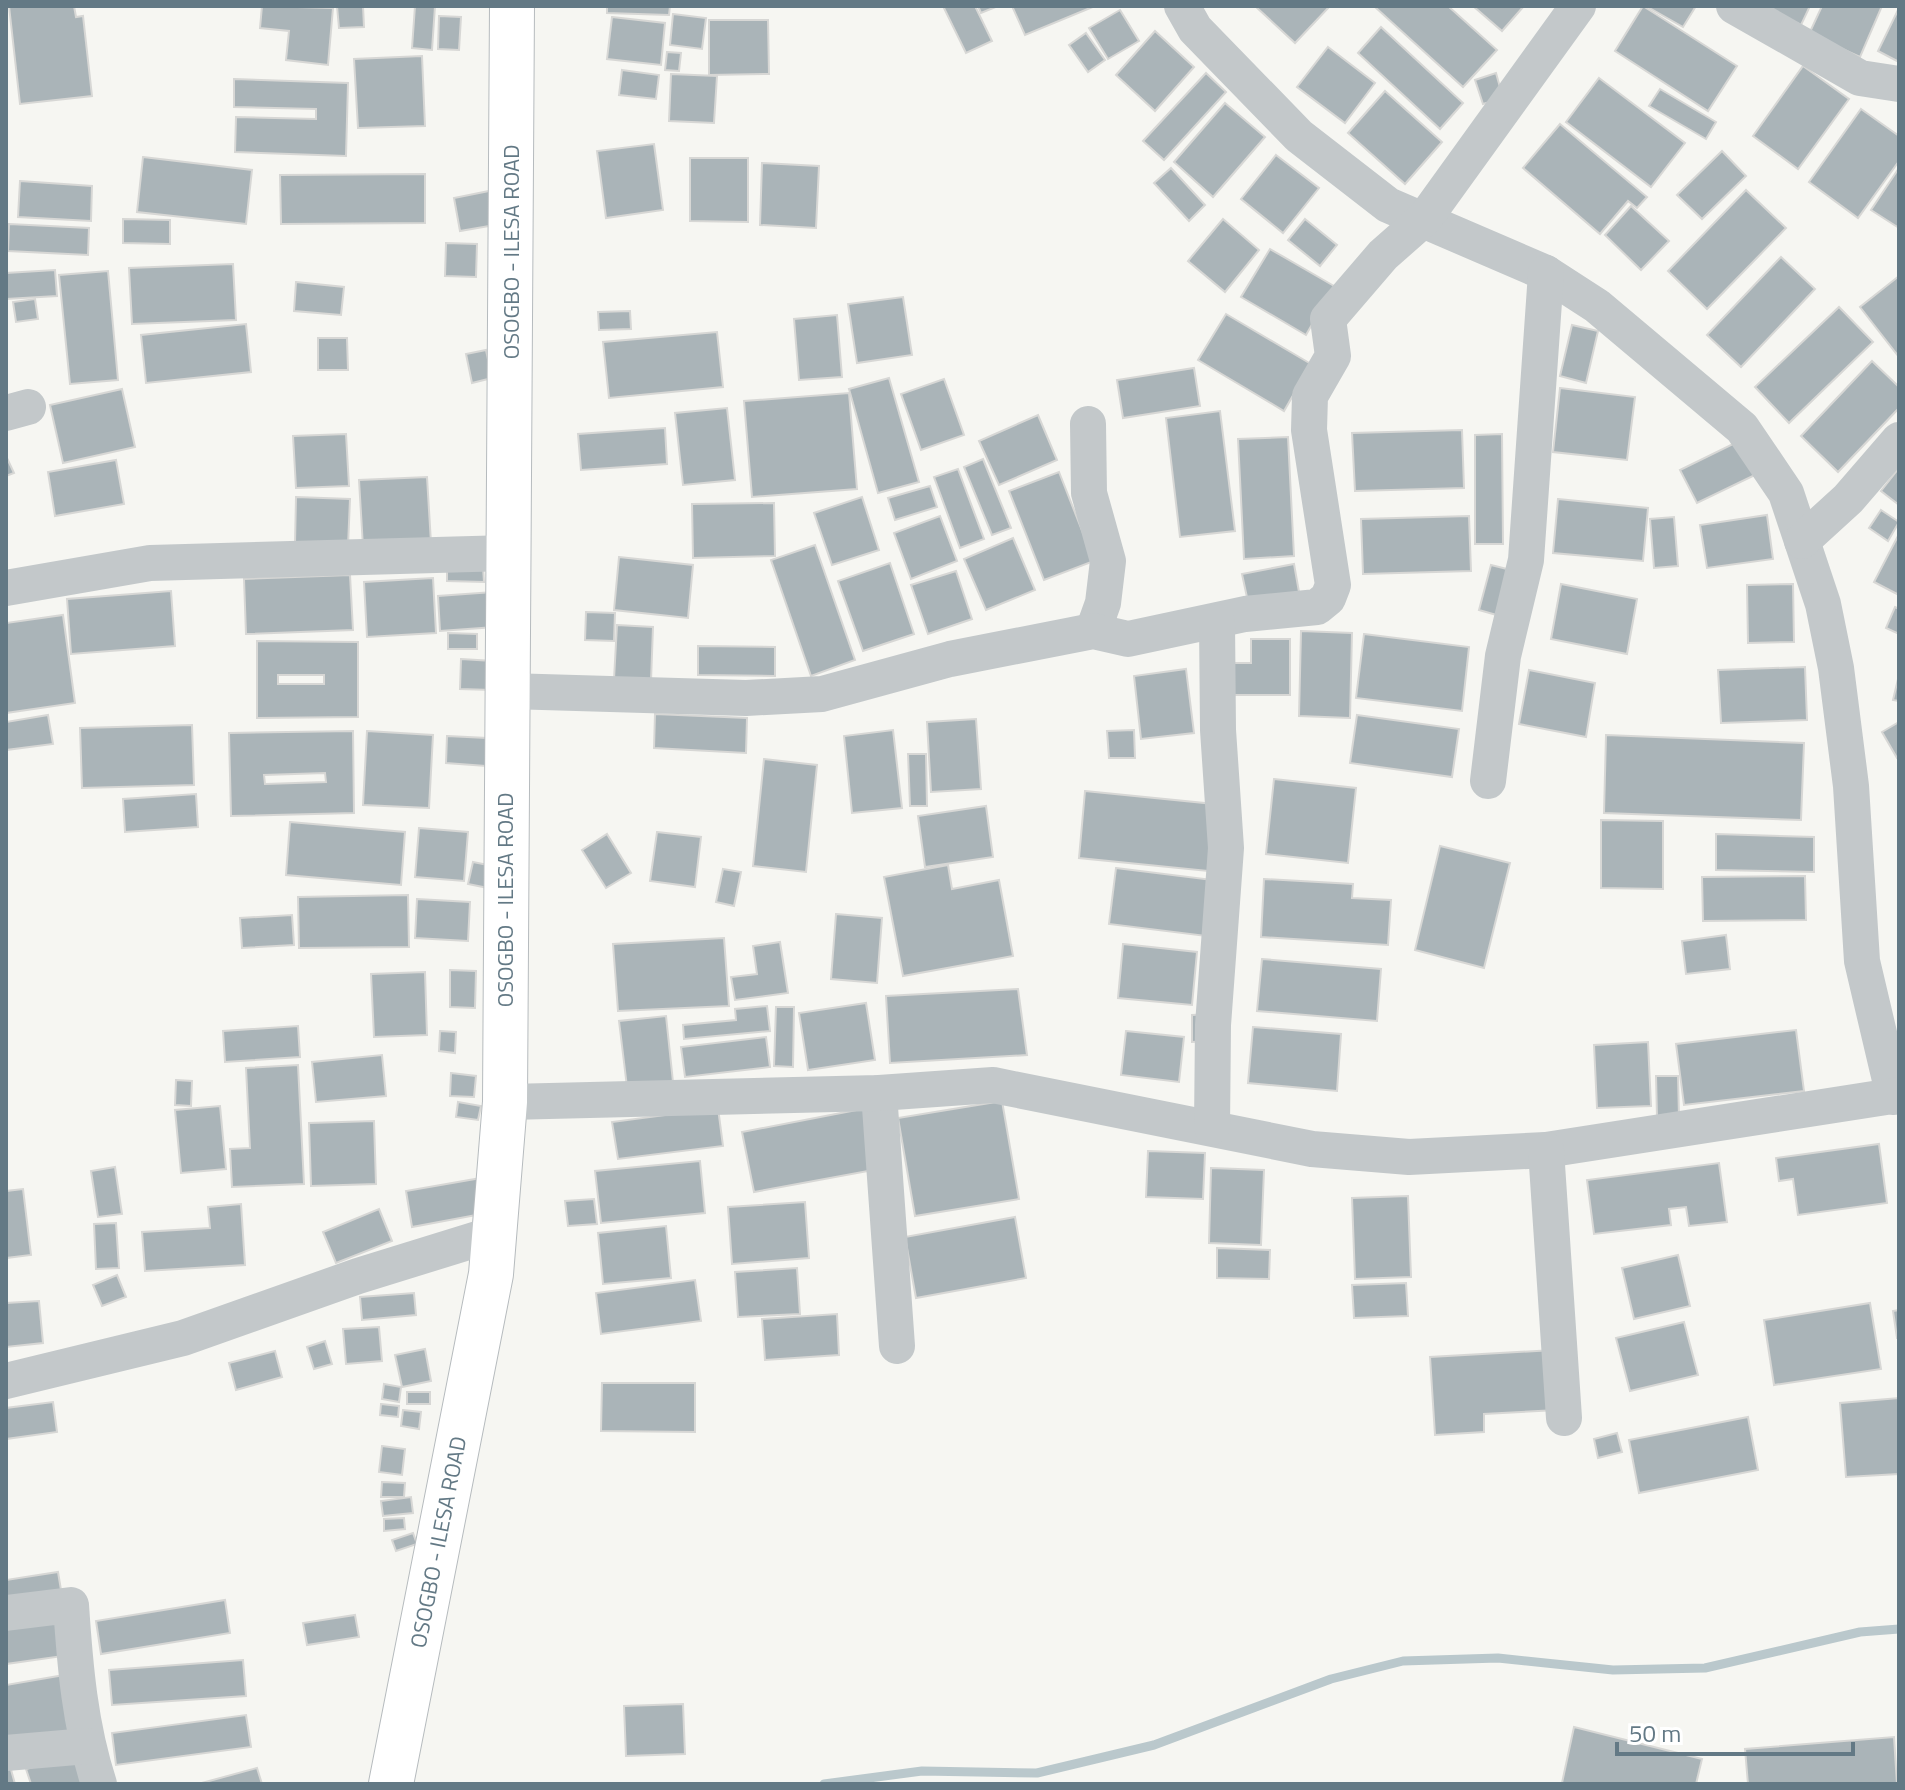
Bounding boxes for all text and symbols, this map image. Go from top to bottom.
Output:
street label: OSOGBO - ILESA ROAD [494,145,528,359]
street label: OSOGBO - ILESA ROAD [488,793,522,1007]
street label: OSOGBO - ILESA ROAD [401,1433,475,1651]
scale bar [1617,1706,1853,1756]
text: 50 m [1629,1715,1681,1751]

